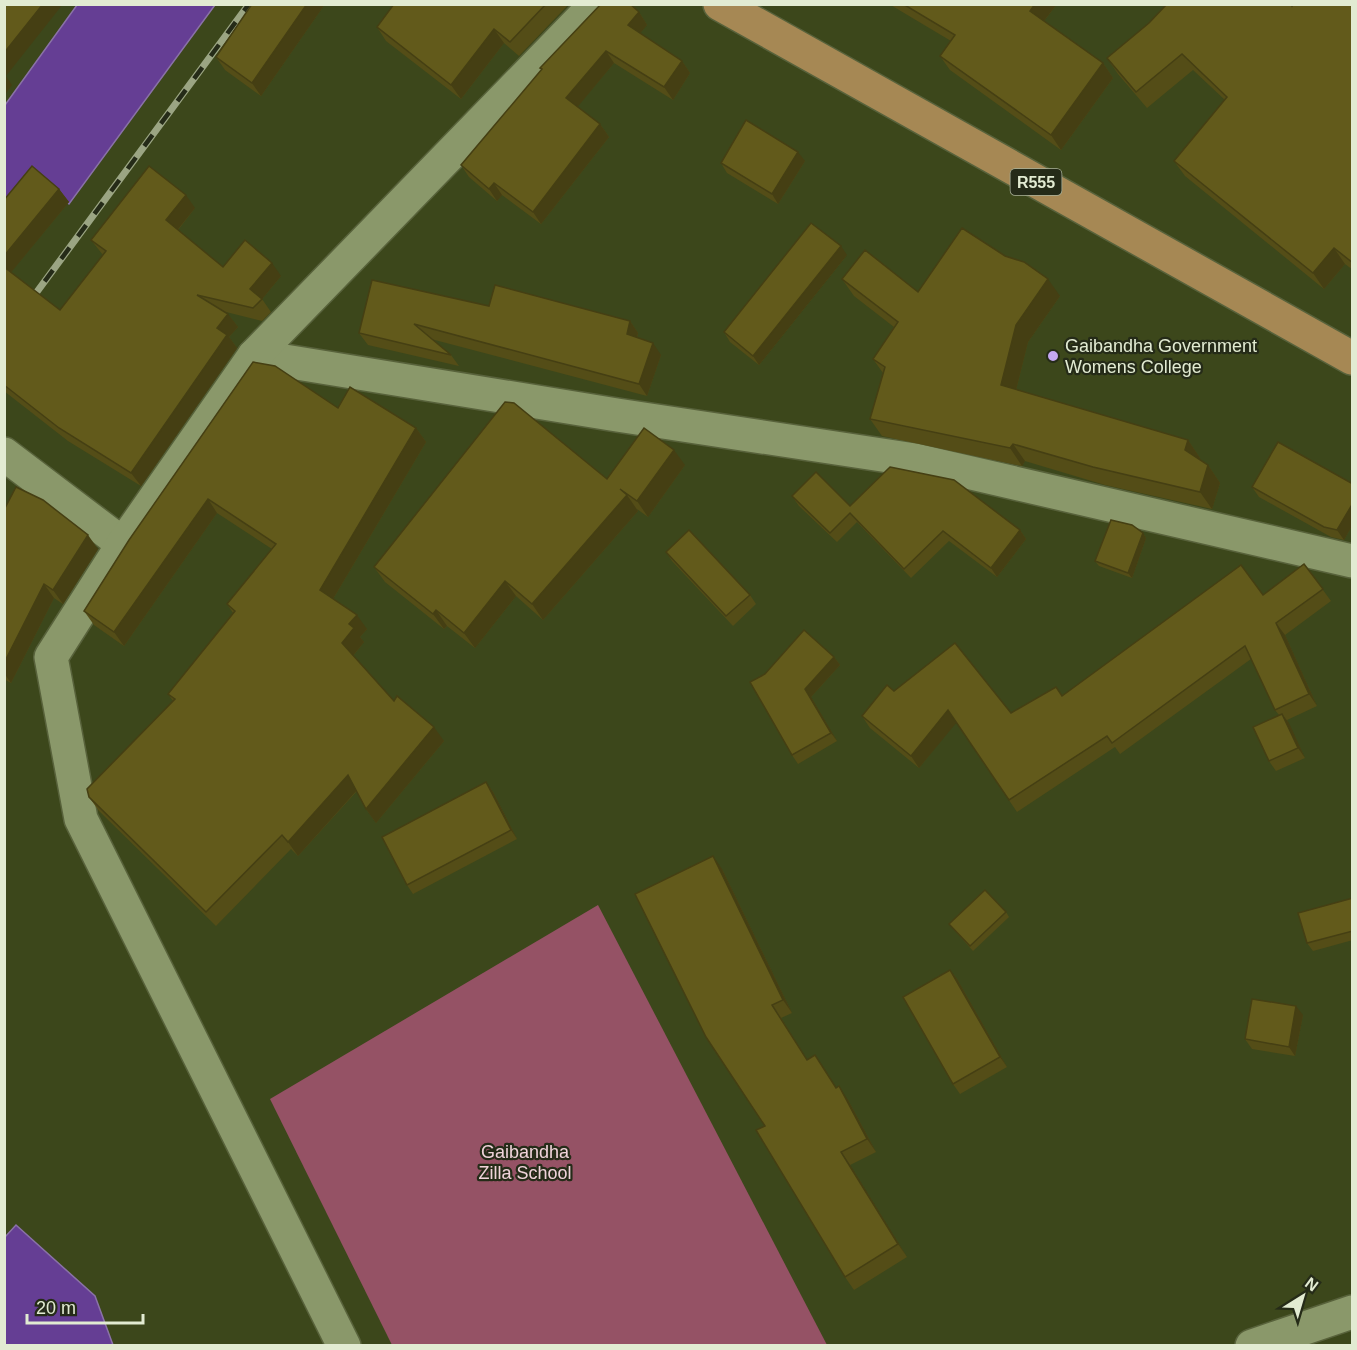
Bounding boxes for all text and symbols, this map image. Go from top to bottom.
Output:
road number: R555 [1010,169,1062,195]
place label: Gaibandha Government Womens College [1065,336,1257,377]
marker: Gaibandha Government Womens College [1046,349,1060,363]
park label: Gaibandha Zilla School [478,1142,572,1183]
north arrow [1273,1266,1333,1326]
text: N [1302,1274,1321,1295]
scale bar [27,1287,142,1325]
text: 20 m [36,1298,76,1318]

